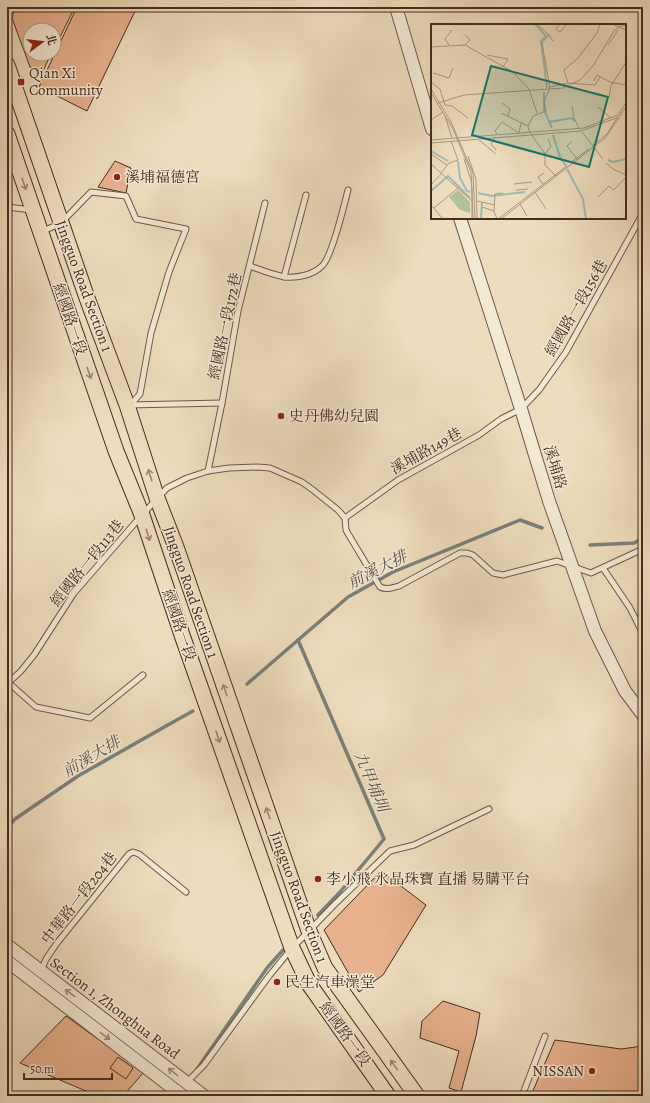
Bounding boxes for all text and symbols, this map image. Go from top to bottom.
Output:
north arrow [22,22,62,62]
inset map [431,24,626,219]
text: 北 [43,32,60,47]
place label: Qian Xi Community [29,63,103,100]
marker: Qian Xi Community [16,77,26,87]
place label: 溪埔福德宮 [125,167,200,187]
marker: 溪埔福德宮 [112,172,122,182]
one-way arrow [21,178,28,191]
street label: Jingguo Road Section 1 [51,217,117,355]
street label: 經國路一段156巷 [540,256,612,360]
street label: 經國路一段172巷 [204,271,246,381]
street label: 經國路一段 [48,280,92,358]
one-way arrow [86,367,93,380]
place label: 史丹佛幼兒園 [289,406,379,426]
marker: 史丹佛幼兒園 [276,411,286,421]
street label: 溪埔路149巷 [387,423,465,479]
street label: 溪埔路 [539,443,571,491]
one-way arrow [146,469,153,482]
street label: 經國路一段113巷 [46,515,128,611]
street label: Jingguo Road Section 1 [159,523,223,661]
one-way arrow [145,528,153,540]
water label: 前溪大排 [344,545,413,594]
street label: 經國路一段 [157,586,201,664]
one-way arrow [221,685,229,697]
water label: 前溪大排 [58,730,126,783]
one-way arrow [214,731,222,743]
water label: 九甲埔圳 [348,748,395,818]
one-way arrow [264,807,271,820]
street label: Jingguo Road Section 1 [266,828,332,966]
street label: 中華路一段204巷 [37,848,121,948]
place label: 李小飛 水晶珠寶 直播 易購平台 [326,869,530,889]
marker: 李小飛 水晶珠寶 直播 易購平台 [313,874,323,884]
street label: Section 1, Zhonghua Road [46,953,185,1064]
place label: 民生汽車澡堂 [285,972,375,992]
marker: 民生汽車澡堂 [272,977,282,987]
one-way arrow [65,989,76,997]
street label: 經國路一段 [315,998,375,1070]
one-way arrow [99,1032,110,1040]
scale bar [24,1055,112,1081]
one-way arrow [390,1059,398,1070]
text: 50 m [30,1061,54,1077]
place label: NISSAN [532,1061,584,1081]
marker: NISSAN [587,1066,597,1076]
one-way arrow [168,1068,179,1077]

